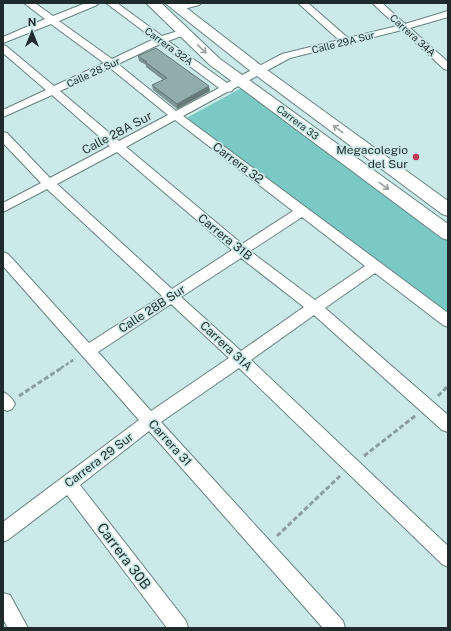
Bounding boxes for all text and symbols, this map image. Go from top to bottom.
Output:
street label: Carrera 34A [388,11,438,59]
north arrow [12,12,52,52]
text: N [28,16,36,28]
street label: Carrera 32A [142,24,196,68]
street label: Calle 29A Sur [310,28,376,56]
one-way arrow [197,44,207,54]
street label: Calle 28 Sur [64,54,122,90]
street label: Carrera 33 [274,102,322,142]
street label: Calle 28A Sur [80,109,155,157]
one-way arrow [332,125,343,133]
street label: Carrera 32 [210,139,266,187]
place label: Megacolegio del Sur [336,143,408,171]
marker: Megacolegio del Sur [411,152,421,162]
one-way arrow [379,182,390,190]
street label: Carrera 31B [195,211,255,263]
street label: Calle 28B Sur [116,282,188,336]
street label: Carrera 31A [197,318,255,374]
street label: Carrera 31 [146,417,194,469]
street label: Carrera 29 Sur [62,429,136,490]
street label: Carrera 30B [94,520,154,592]

